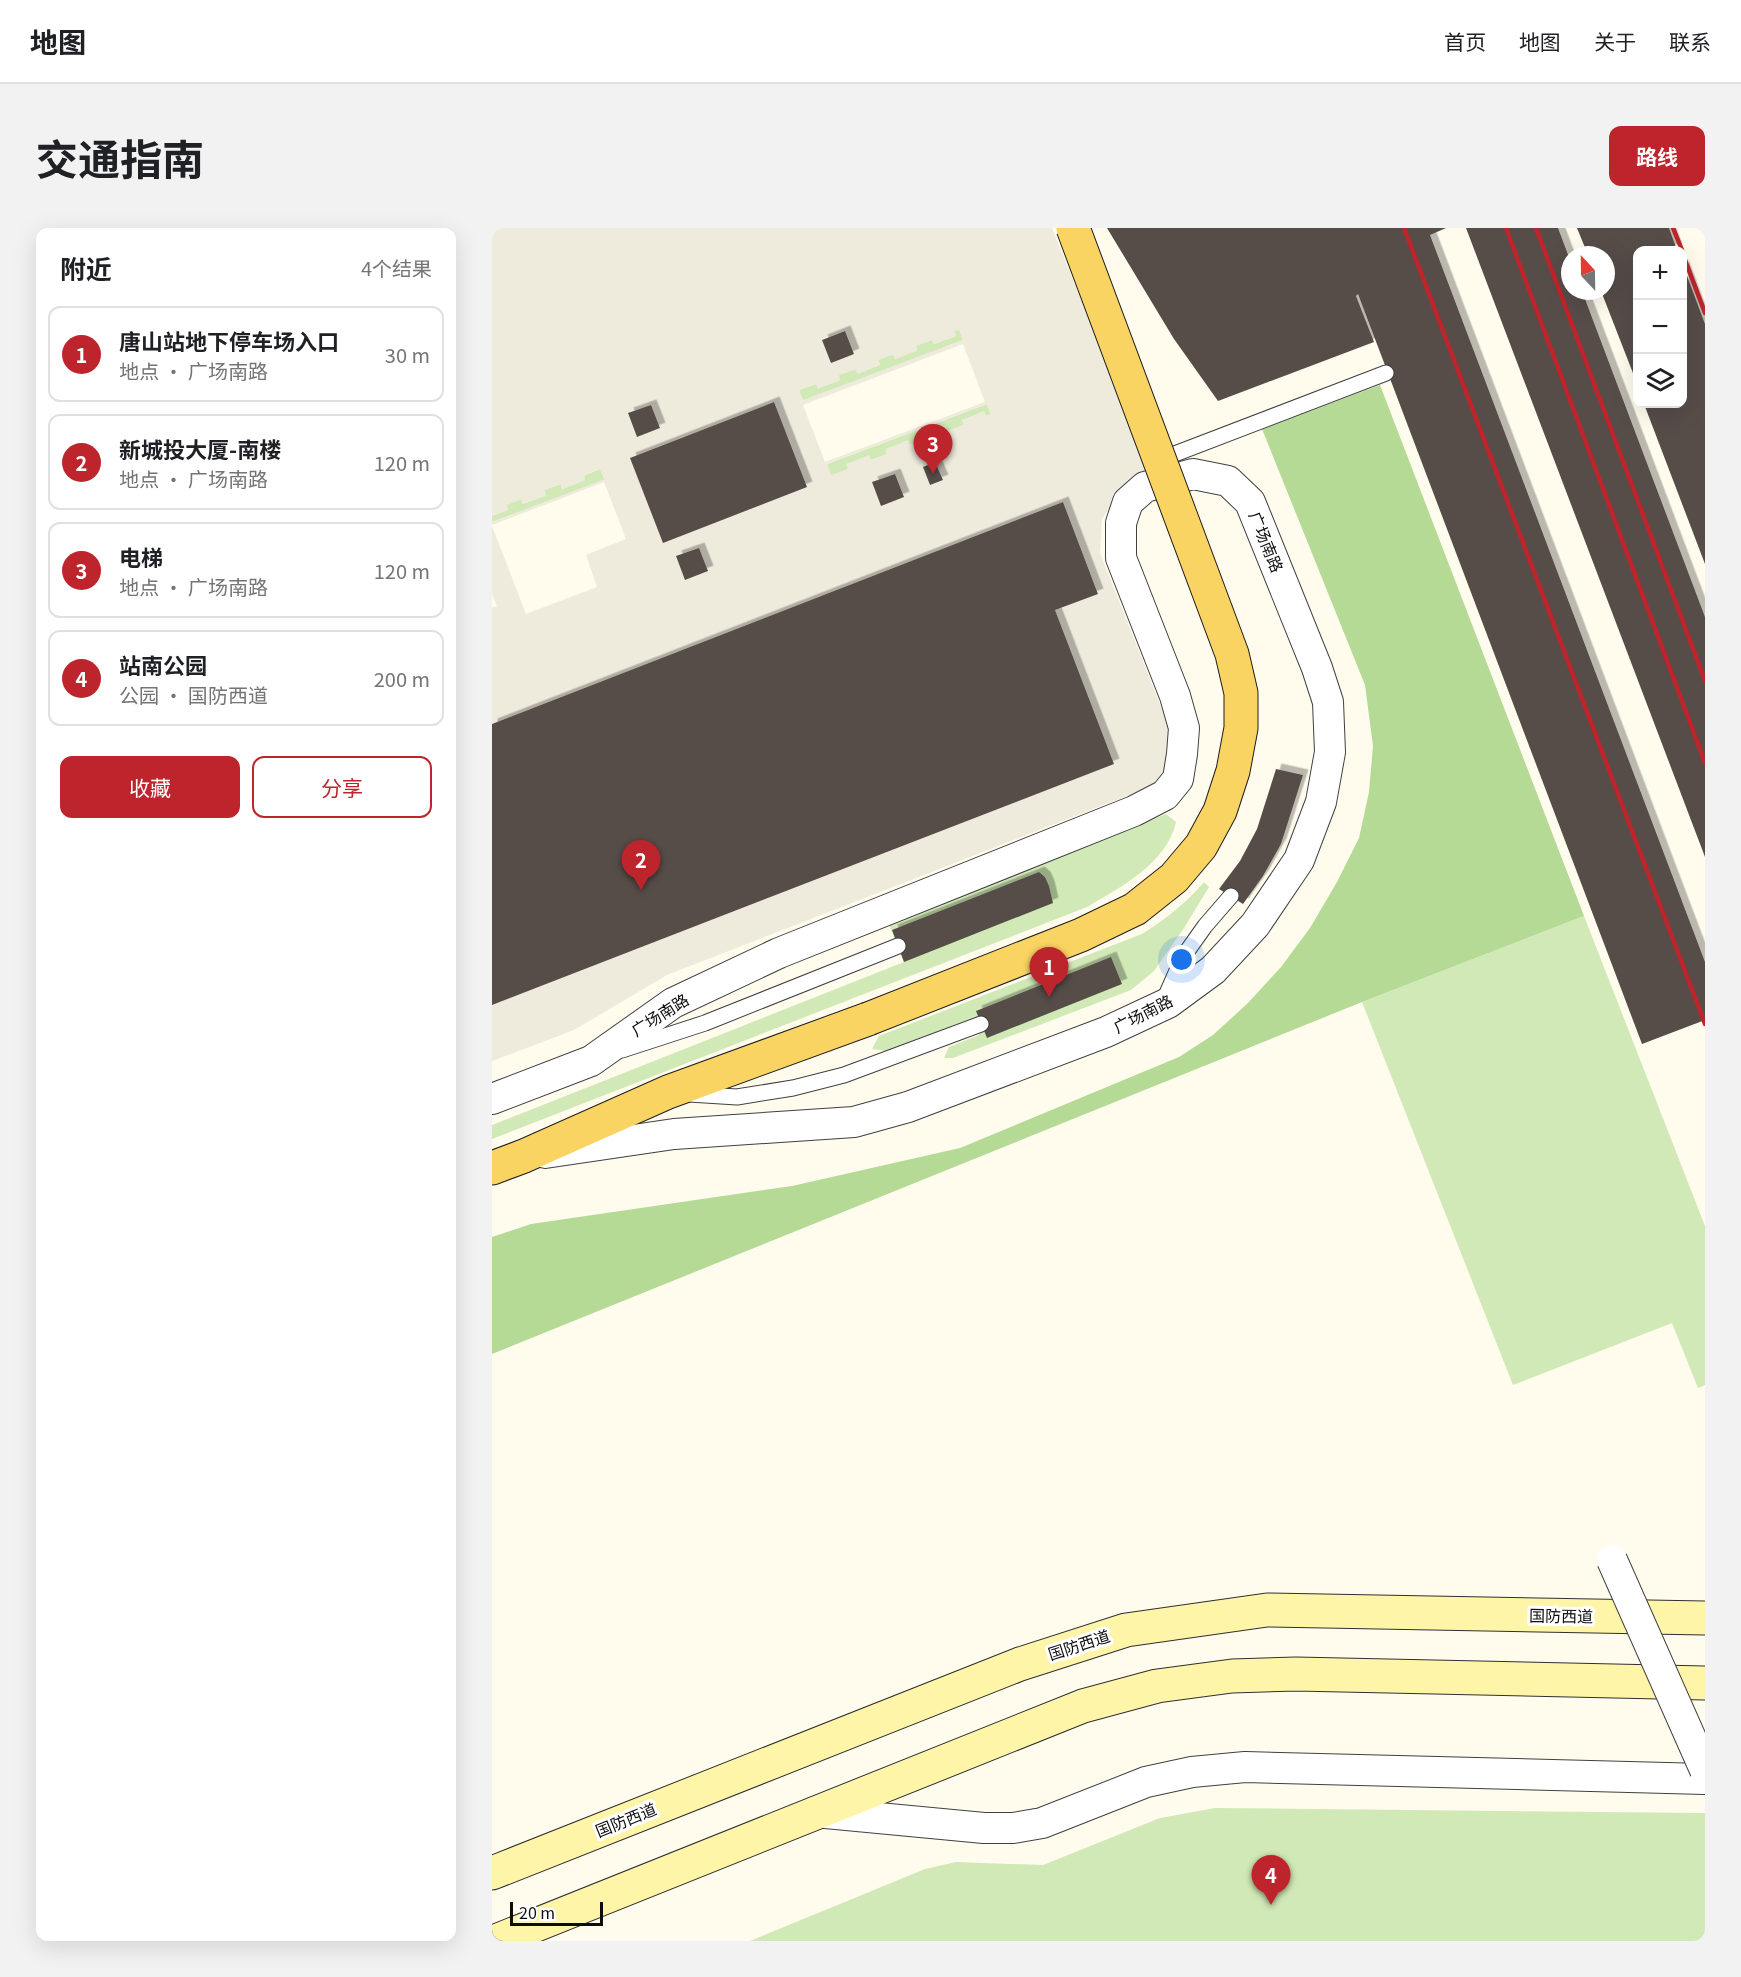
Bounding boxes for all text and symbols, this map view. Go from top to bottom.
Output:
text: 地图 [30,21,86,61]
text: 首页 [1444,26,1486,56]
text: 地图 [1519,26,1561,56]
text: 关于 [1594,26,1636,56]
text: 联系 [1669,26,1711,56]
text: 交通指南 [36,126,204,187]
button: 路线 [1609,126,1705,186]
north arrow [1561,246,1615,300]
map controls [1633,246,1687,408]
button: + [1633,246,1687,300]
text: 附近 [60,249,112,286]
text: 4个结果 [361,253,432,282]
button: − [1633,300,1687,354]
text: 唐山站地下停车场入口 [119,324,339,356]
text: 1 [76,340,87,369]
text: 30 m [385,340,430,369]
button: layers [1633,354,1687,408]
text: 地点 · 广场南路 [119,356,268,385]
pin: 3 [914,424,952,474]
text: 新城投大厦-南楼 [119,432,281,464]
text: 2 [76,448,87,477]
text: 120 m [374,448,430,477]
text: 地点 · 广场南路 [119,464,268,493]
street label: 广场南路 [1244,507,1290,576]
text: 电梯 [119,540,163,572]
text: 3 [76,556,87,585]
text: 120 m [374,556,430,585]
text: 地点 · 广场南路 [119,572,268,601]
text: 站南公园 [119,648,207,680]
text: 4 [76,664,87,693]
text: 200 m [374,664,430,693]
text: 公园 · 国防西道 [119,680,268,709]
button: 收藏 [60,756,240,818]
button: 分享 [252,756,432,818]
pin: 2 [622,840,660,890]
your location [1167,945,1196,974]
pin: 1 [1030,948,1068,997]
street label: 广场南路 [626,987,693,1041]
street label: 广场南路 [1109,988,1177,1038]
street label: 国防西道 [1529,1602,1593,1628]
street label: 国防西道 [1045,1623,1113,1665]
street label: 国防西道 [591,1796,660,1842]
pin: 4 [1252,1856,1290,1905]
scale bar [510,1899,603,1926]
text: 20 m [519,1900,555,1924]

